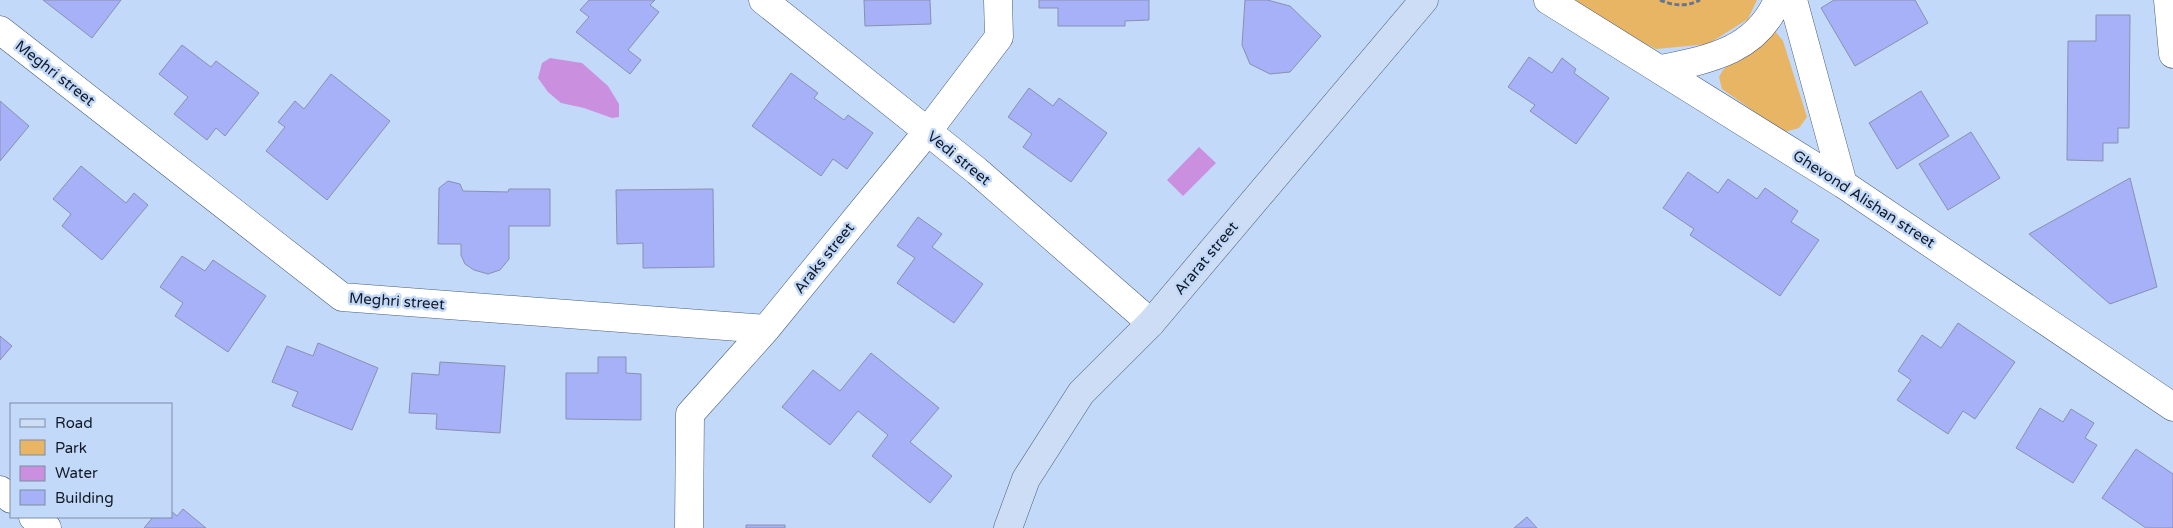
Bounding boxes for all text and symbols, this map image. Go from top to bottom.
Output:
street label: Meghri street [12,36,99,110]
street label: Vedi street [924,127,995,189]
street label: Ghevond Alishan street [1790,146,1939,252]
street label: Ararat street [1170,218,1242,298]
street label: Araks street [790,219,858,297]
street label: Meghri street [349,289,446,313]
legend [10,403,172,518]
text: Road [55,414,93,432]
text: Park [55,439,87,457]
text: Water [55,464,98,482]
text: Building [55,489,114,507]

